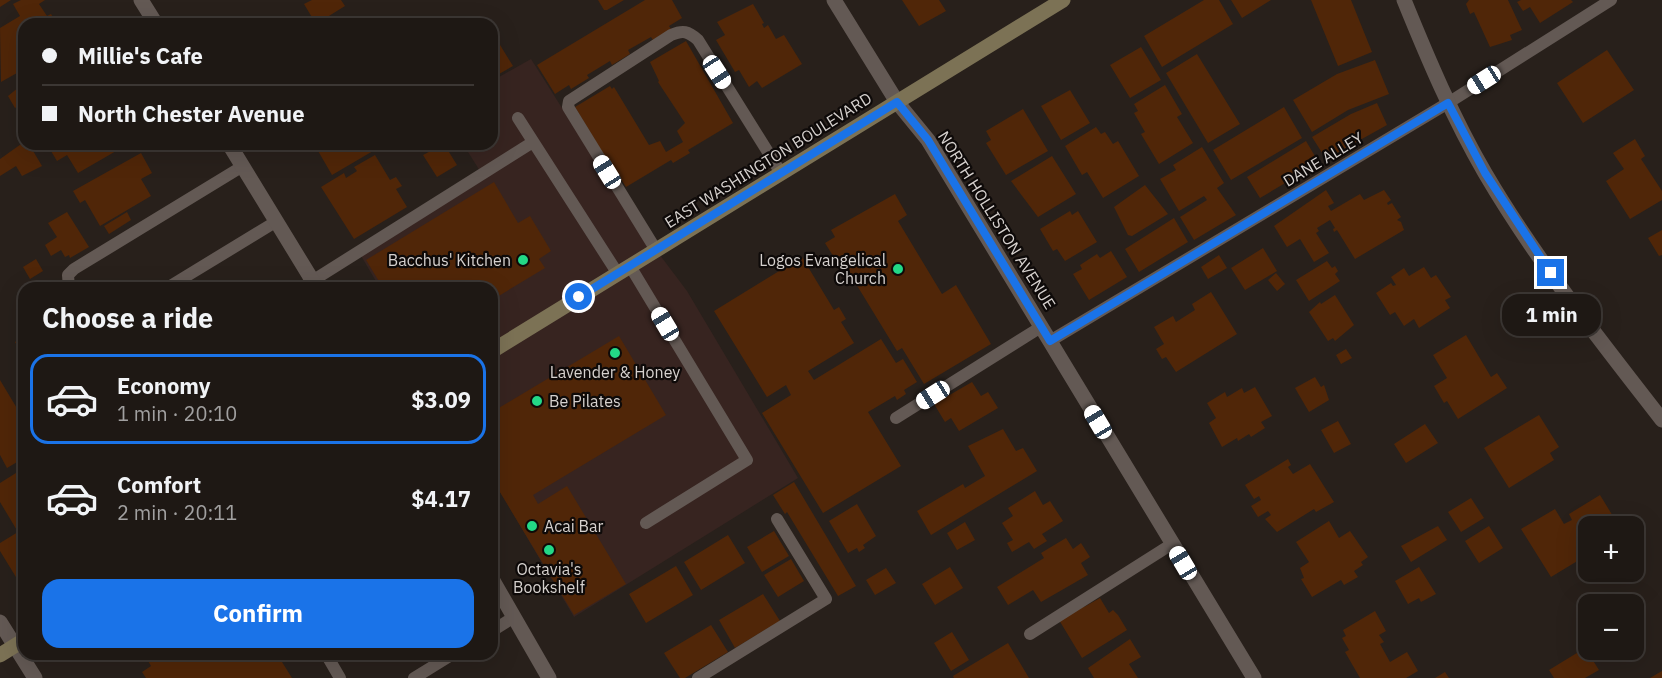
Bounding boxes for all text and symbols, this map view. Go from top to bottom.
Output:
text: Millie's Cafe [78,41,203,70]
car [700,52,734,92]
car [1464,63,1504,97]
street label: EAST WASHINGTON BOULEVARD [661,88,875,232]
text: North Chester Avenue [78,99,305,128]
street label: NORTH HOLLISTON AVENUE [934,127,1060,313]
street label: DANE ALLEY [1279,127,1367,191]
car [590,152,624,192]
place label: Bacchus' Kitchen [388,250,511,270]
place label: Logos Evangelical Church [759,250,886,288]
marker: Bacchus' Kitchen [516,253,530,267]
route end [1537,259,1564,286]
marker: Logos Evangelical Church [891,262,905,276]
route start [565,283,592,310]
callout: 1 min [1502,294,1600,336]
text: Choose a ride [42,300,213,335]
text: 1 min [1525,301,1578,328]
car [648,304,682,344]
marker: Lavender & Honey [608,346,622,360]
place label: Lavender & Honey [550,362,680,382]
text: Economy [117,371,211,400]
icon: car [45,372,99,426]
car [913,378,953,412]
text: $3.09 [411,385,471,414]
place label: Be Pilates [549,391,621,411]
marker: Be Pilates [530,394,544,408]
text: 1 min · 20:10 [117,400,237,427]
car [1081,402,1115,442]
text: Comfort [117,470,201,499]
icon: car [45,471,99,525]
text: $4.17 [411,484,471,513]
text: 2 min · 20:11 [117,499,237,526]
place label: Acai Bar [544,516,604,536]
map controls [1578,516,1644,660]
button: + [1578,516,1644,582]
marker: Acai Bar [525,519,539,533]
marker: Octavia's Bookshelf [542,543,556,557]
car [1166,543,1200,583]
place label: Octavia's Bookshelf [513,559,585,597]
button: Confirm [42,579,474,648]
button: − [1578,594,1644,660]

